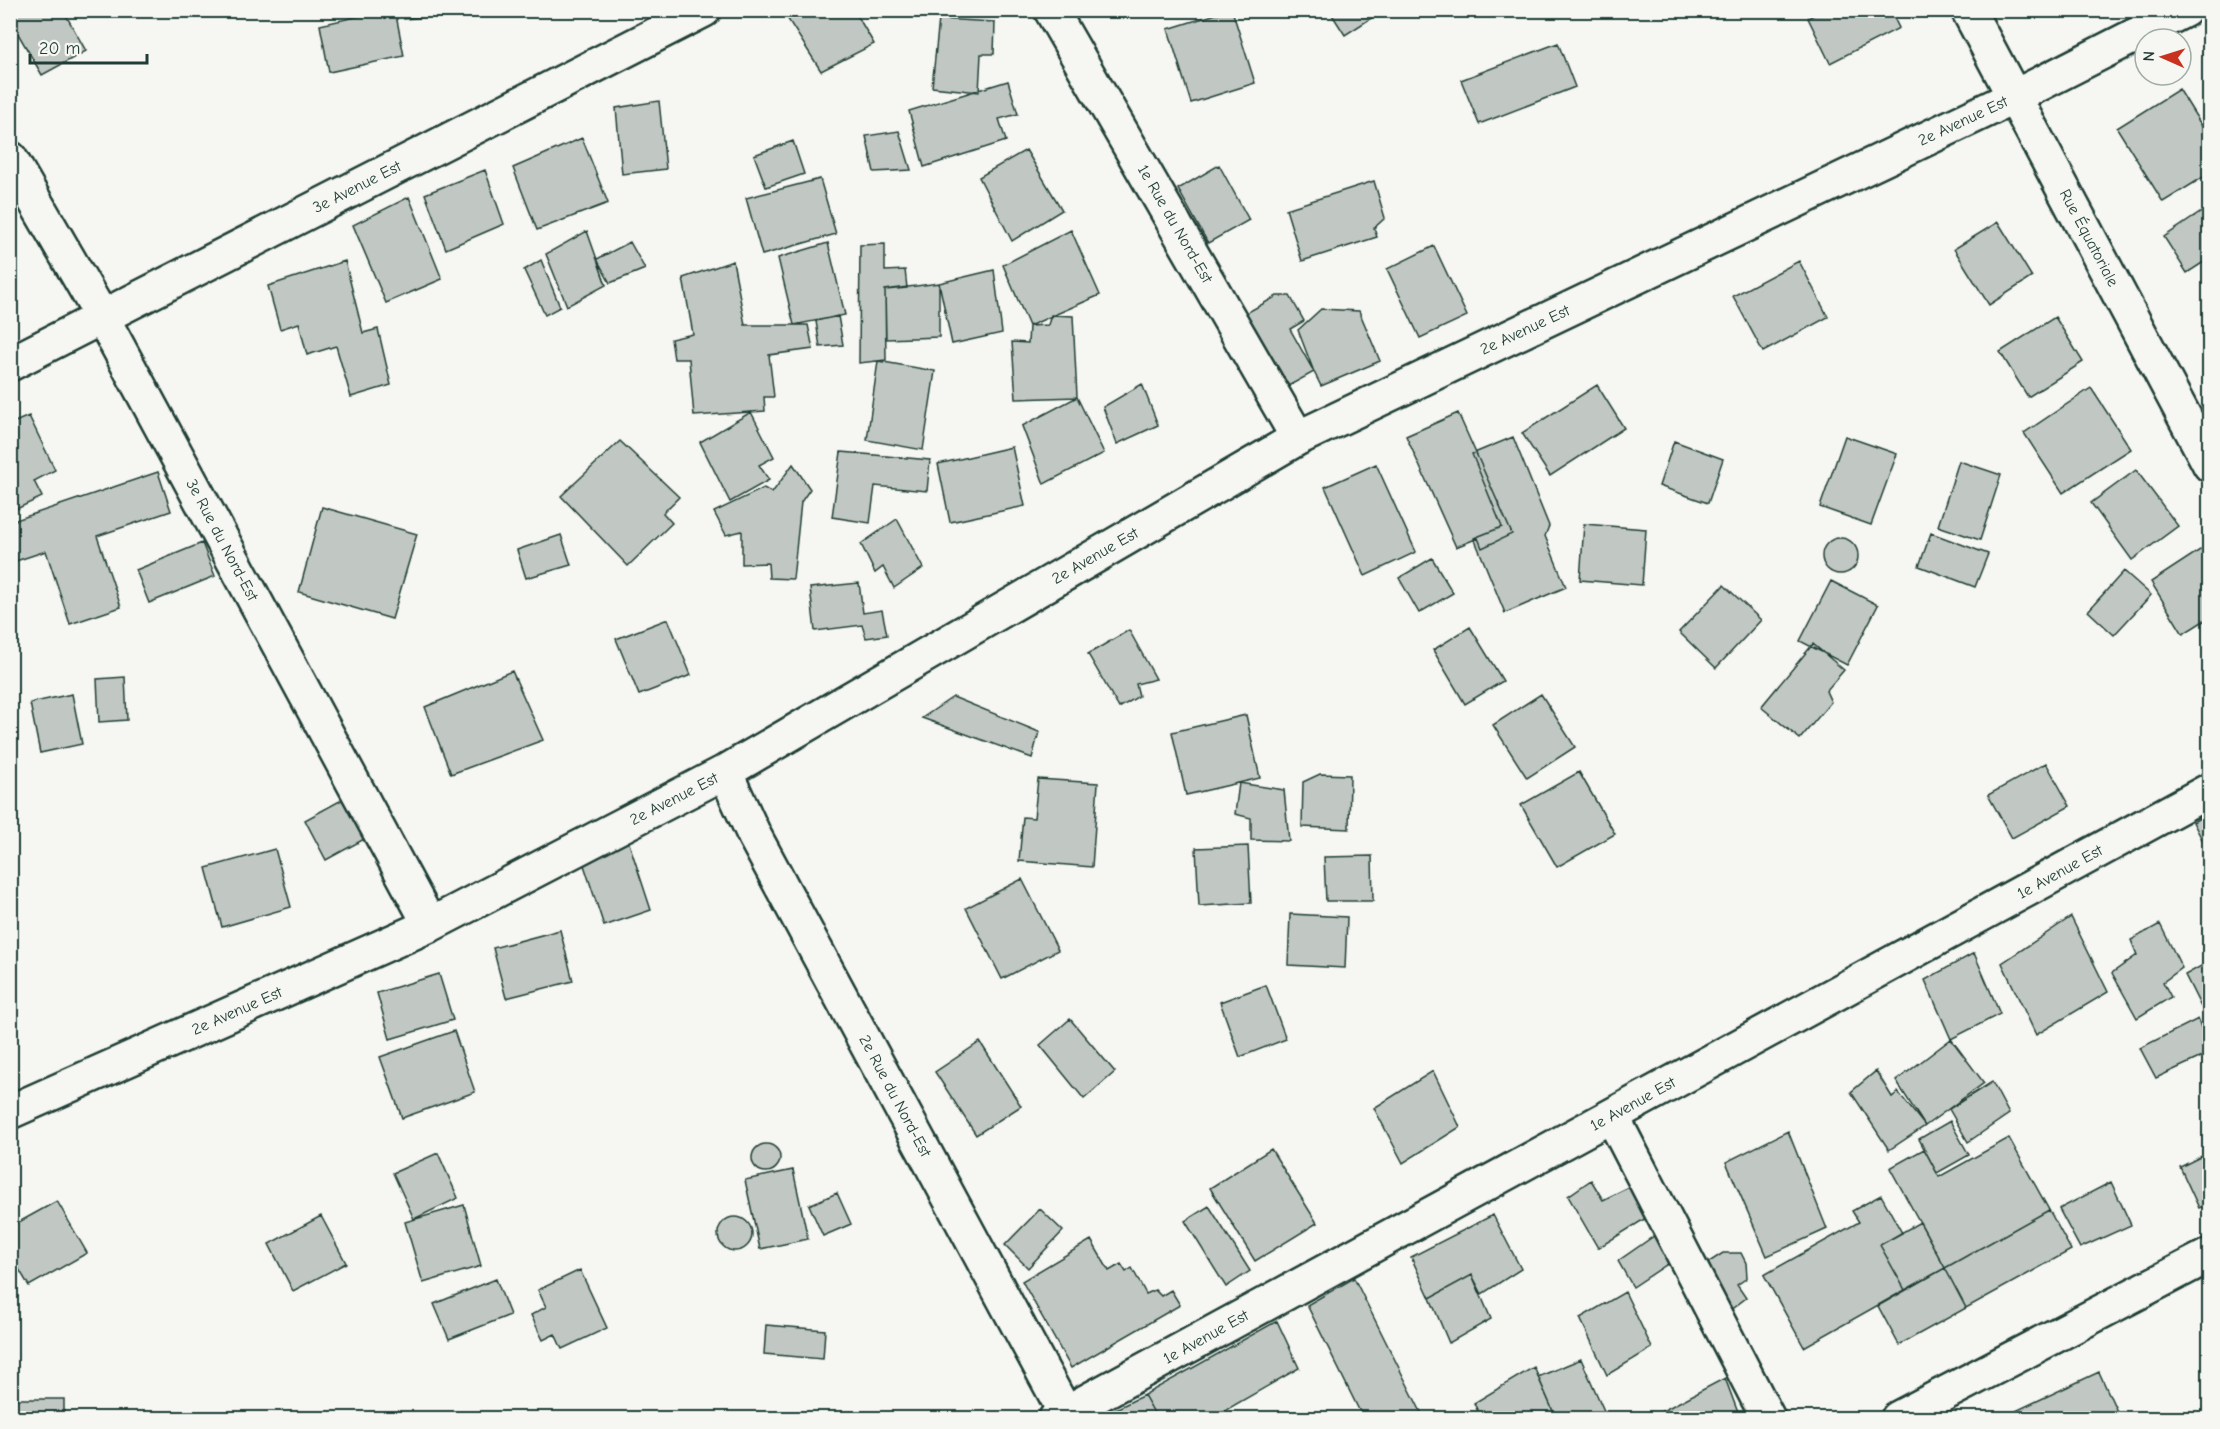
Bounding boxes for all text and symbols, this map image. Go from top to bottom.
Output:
scale bar [30,27,147,65]
north arrow [2133,27,2193,87]
text: 20 m [39,38,80,59]
text: N [2140,51,2158,62]
street label: 2e Avenue Est [1915,92,2011,150]
street label: 3e Avenue Est [310,157,404,217]
street label: 1e Rue du Nord-Est [1134,162,1216,287]
street label: Rue Équatoriale [2056,186,2123,290]
street label: 2e Avenue Est [1477,301,1573,359]
street label: 3e Rue du Nord-Est [182,476,262,604]
street label: 2e Avenue Est [1049,524,1142,588]
street label: 2e Avenue Est [627,769,722,829]
street label: 1e Avenue Est [2014,841,2106,903]
street label: 2e Avenue Est [189,983,285,1039]
street label: 2e Rue du Nord-Est [855,1032,935,1160]
street label: 1e Avenue Est [1587,1073,1679,1135]
street label: 1e Avenue Est [1160,1306,1252,1368]

